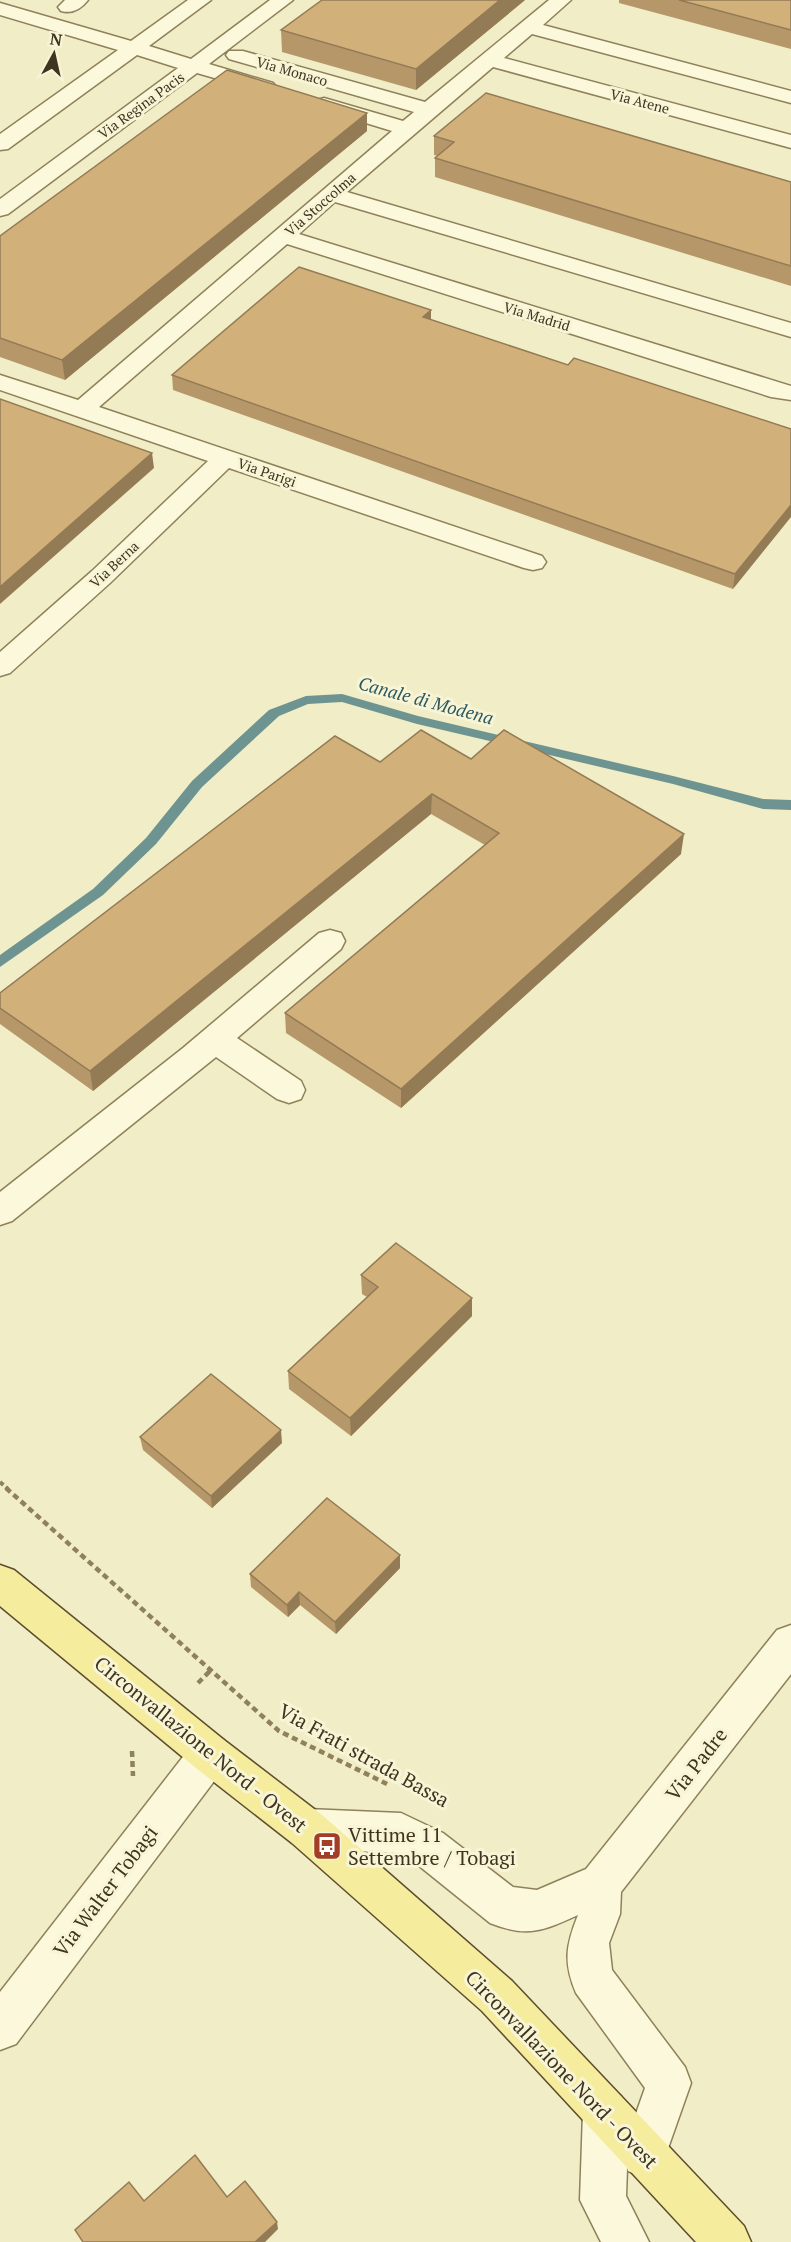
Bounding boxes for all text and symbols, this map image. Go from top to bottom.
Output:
north arrow [24,24,84,84]
text: N [49,27,64,51]
street label: Via Monaco [254,52,330,90]
street label: Via Regina Pacis [94,67,188,143]
street label: Via Atene [608,84,672,118]
street label: Via Stoccolma [280,168,360,240]
street label: Via Madrid [501,297,573,335]
street label: Via Parigi [235,453,299,491]
street label: Via Berna [85,536,143,592]
water label: Canale di Modena [356,670,496,730]
street label: Circonvallazione Nord - Ovest [89,1650,313,1839]
street label: Via Frati strada Bassa [274,1697,454,1813]
street label: Via Padre [659,1722,733,1806]
street label: Via Walter Tobagi [47,1820,163,1962]
place label: Vittime 11 Settembre / Tobagi [348,1821,516,1871]
bus stop icon: Vittime 11 Settembre / Tobagi [311,1830,343,1862]
street label: Circonvallazione Nord - Ovest [460,1964,665,2175]

